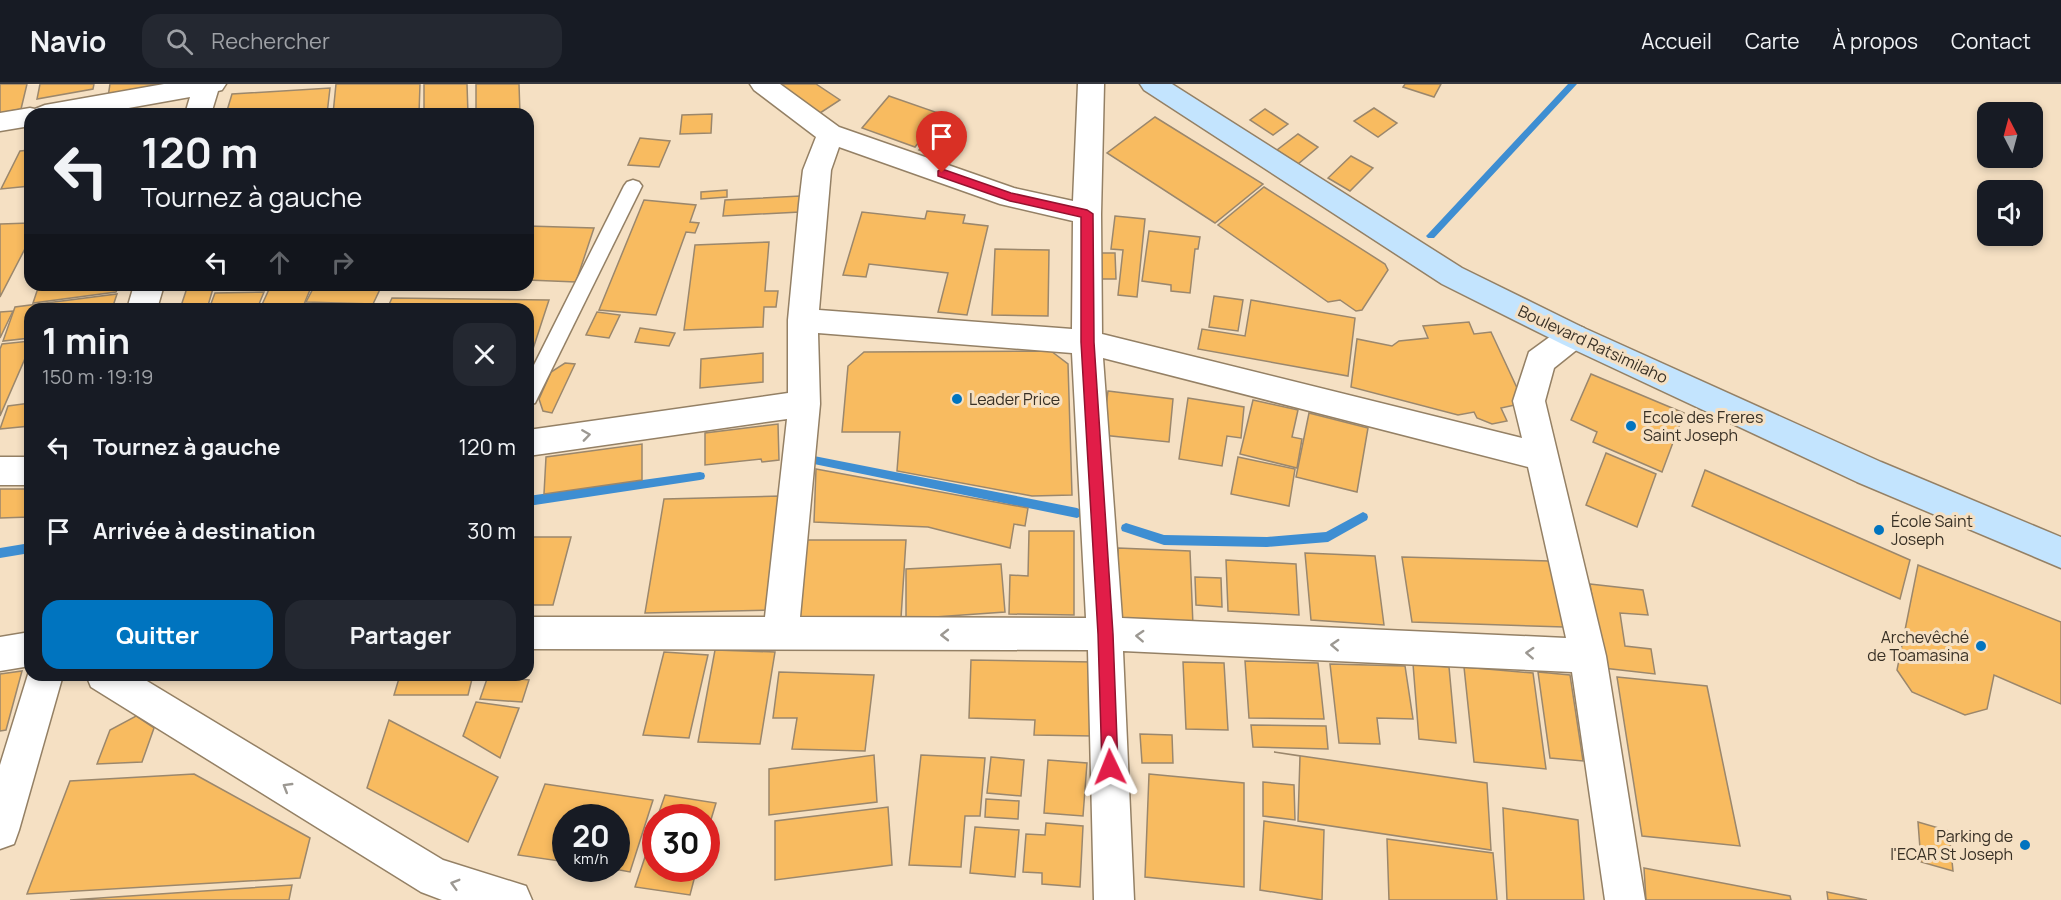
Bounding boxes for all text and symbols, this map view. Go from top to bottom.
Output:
search box [142,14,562,68]
text: Navio [30,22,106,60]
icon: search [163,25,196,58]
text: Rechercher [211,26,330,56]
text: Accueil [1641,27,1712,55]
text: Carte [1745,27,1799,55]
text: À propos [1832,27,1918,55]
text: Contact [1951,27,2031,55]
north arrow [1977,102,2043,168]
map controls [1977,102,2043,246]
pin [916,111,967,173]
icon: arrive [925,120,958,153]
text: 120 m [141,123,258,181]
icon: left [42,132,120,210]
text: Tournez à gauche [141,178,362,215]
button: sound [1977,180,2043,246]
icon: left [200,246,233,279]
icon: ahead [263,246,296,279]
icon: right [326,246,359,279]
street label: Boulevard Ratsimilaho [1515,300,1671,388]
text: 1 min [42,316,130,365]
button: close [453,323,516,386]
text: 150 m · 19:19 [42,363,153,390]
place label: Leader Price [969,388,1060,410]
marker: Leader Price [950,392,964,406]
place label: Ecole des Freres Saint Joseph [1643,406,1763,446]
marker: Ecole des Freres Saint Joseph [1624,419,1638,433]
one-way arrow [581,429,591,441]
icon: left [42,431,75,464]
text: Tournez à gauche [93,432,280,462]
text: 120 m [458,432,516,462]
place label: École Saint Joseph [1891,510,1973,550]
icon: arrive [42,515,75,548]
text: Arrivée à destination [93,516,316,546]
text: 30 m [467,516,516,546]
marker: École Saint Joseph [1872,523,1886,537]
button: Quitter [42,600,273,669]
button: Partager [285,600,516,669]
place label: Archevêché de Toamasina [1867,626,1969,666]
one-way arrow [941,629,950,641]
one-way arrow [1136,630,1145,643]
one-way arrow [1331,638,1340,651]
marker: Archevêché de Toamasina [1974,639,1988,653]
one-way arrow [1525,647,1534,660]
position arrow [1078,735,1142,799]
one-way arrow [283,783,293,795]
speed limit sign: 30 [642,804,720,882]
text: 20 [572,815,610,856]
place label: Parking de l'ECAR St Joseph [1890,825,2013,865]
marker: Parking de l'ECAR St Joseph [2018,838,2032,852]
text: km/h [574,848,608,869]
one-way arrow [450,879,461,891]

